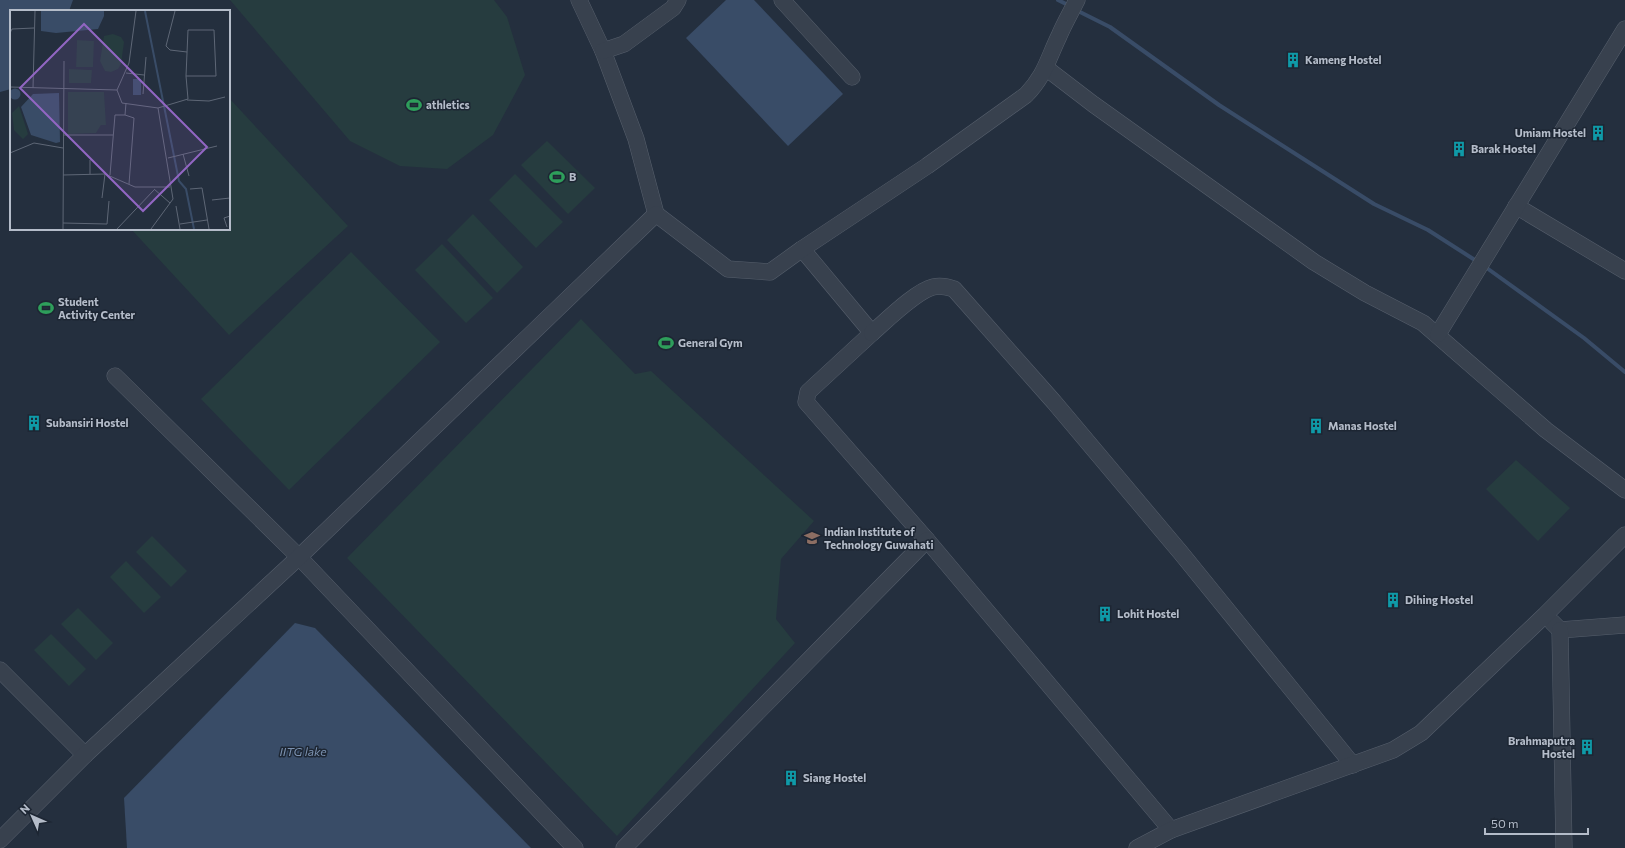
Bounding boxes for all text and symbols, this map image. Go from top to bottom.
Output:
inset map [10,10,230,230]
building icon: Kameng Hostel [1284,51,1302,69]
place label: Kameng Hostel [1305,53,1382,66]
sports icon: athletics [405,96,423,114]
place label: athletics [426,98,470,111]
building icon: Umiam Hostel [1589,124,1607,142]
place label: Umiam Hostel [1515,126,1586,139]
building icon: Barak Hostel [1450,140,1468,158]
place label: Barak Hostel [1471,142,1536,155]
sports icon: B [548,168,566,186]
place label: B [569,170,576,183]
place label: Student Activity Center [58,295,136,321]
sports icon: Student Activity Center [37,299,55,317]
sports icon: General Gym [657,334,675,352]
place label: General Gym [678,336,743,349]
building icon: Subansiri Hostel [25,414,43,432]
place label: Subansiri Hostel [46,416,129,429]
building icon: Manas Hostel [1307,417,1325,435]
place label: Manas Hostel [1328,419,1397,432]
place label: Indian Institute of Technology Guwahati [824,525,933,551]
school or university icon: Indian Institute of Technology Guwahati [803,529,821,547]
building icon: Dihing Hostel [1384,591,1402,609]
place label: Dihing Hostel [1405,593,1473,606]
building icon: Lohit Hostel [1096,605,1114,623]
place label: Lohit Hostel [1117,607,1179,620]
place label: Brahmaputra Hostel [1508,734,1575,760]
building icon: Brahmaputra Hostel [1578,738,1596,756]
water label: IITG lake [279,744,327,758]
building icon: Siang Hostel [782,769,800,787]
place label: Siang Hostel [803,771,866,784]
north arrow [12,796,52,836]
text: N [17,801,32,816]
scale bar [1485,810,1588,836]
text: 50 m [1491,816,1519,830]

